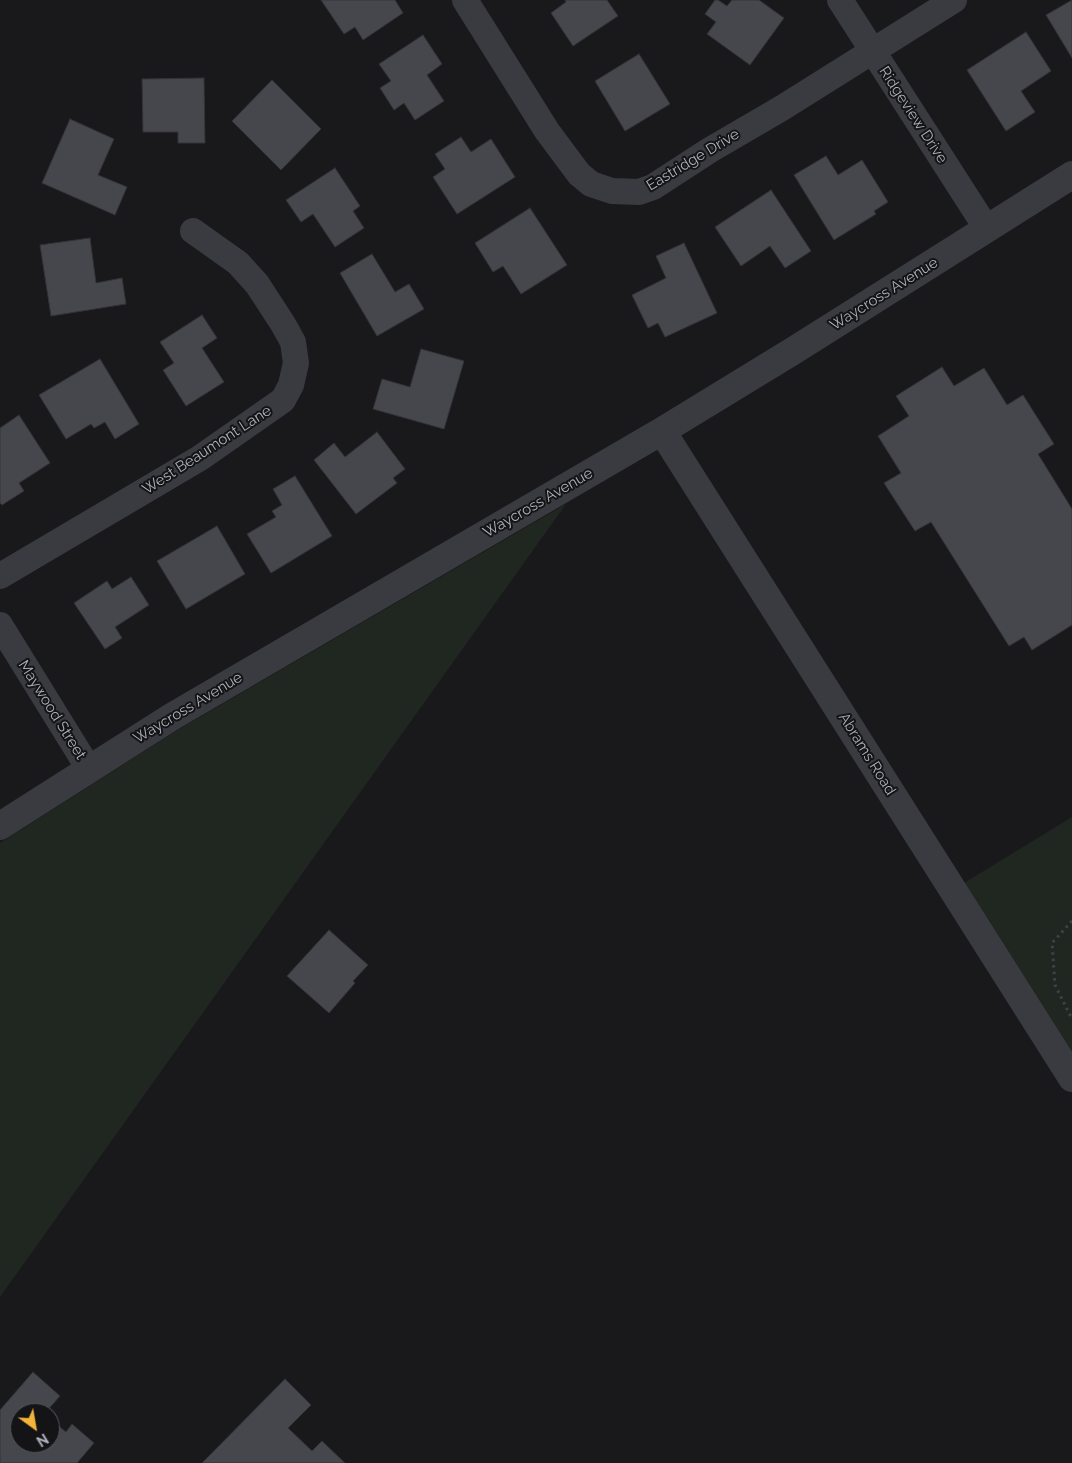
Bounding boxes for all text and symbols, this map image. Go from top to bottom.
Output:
street label: Ridgeview Drive [875,63,951,167]
street label: Eastridge Drive [643,125,743,195]
street label: Waycross Avenue [827,254,941,334]
street label: West Beaumont Lane [139,402,275,498]
street label: Waycross Avenue [480,464,596,542]
street label: Maywood Street [14,657,90,763]
street label: Waycross Avenue [130,668,246,748]
street label: Abrams Road [835,710,899,798]
north arrow [10,1403,60,1453]
text: N [34,1430,51,1449]

